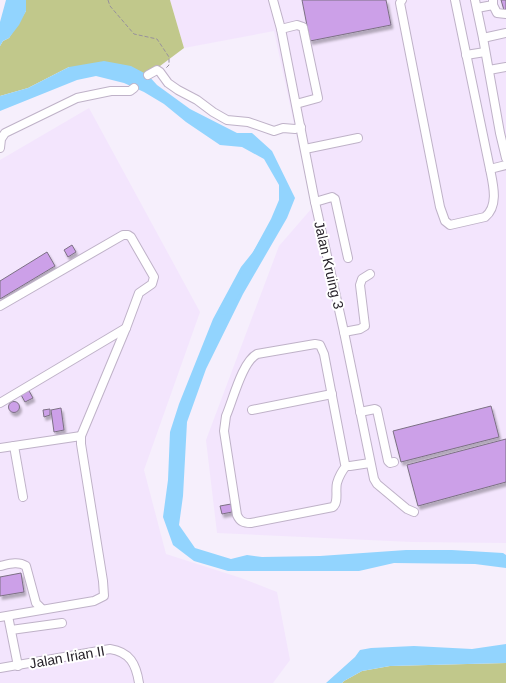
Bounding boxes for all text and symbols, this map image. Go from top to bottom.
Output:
street label: Jalan Kruing 3 [311,220,347,311]
street label: Jalan Irian II [28,642,106,672]

